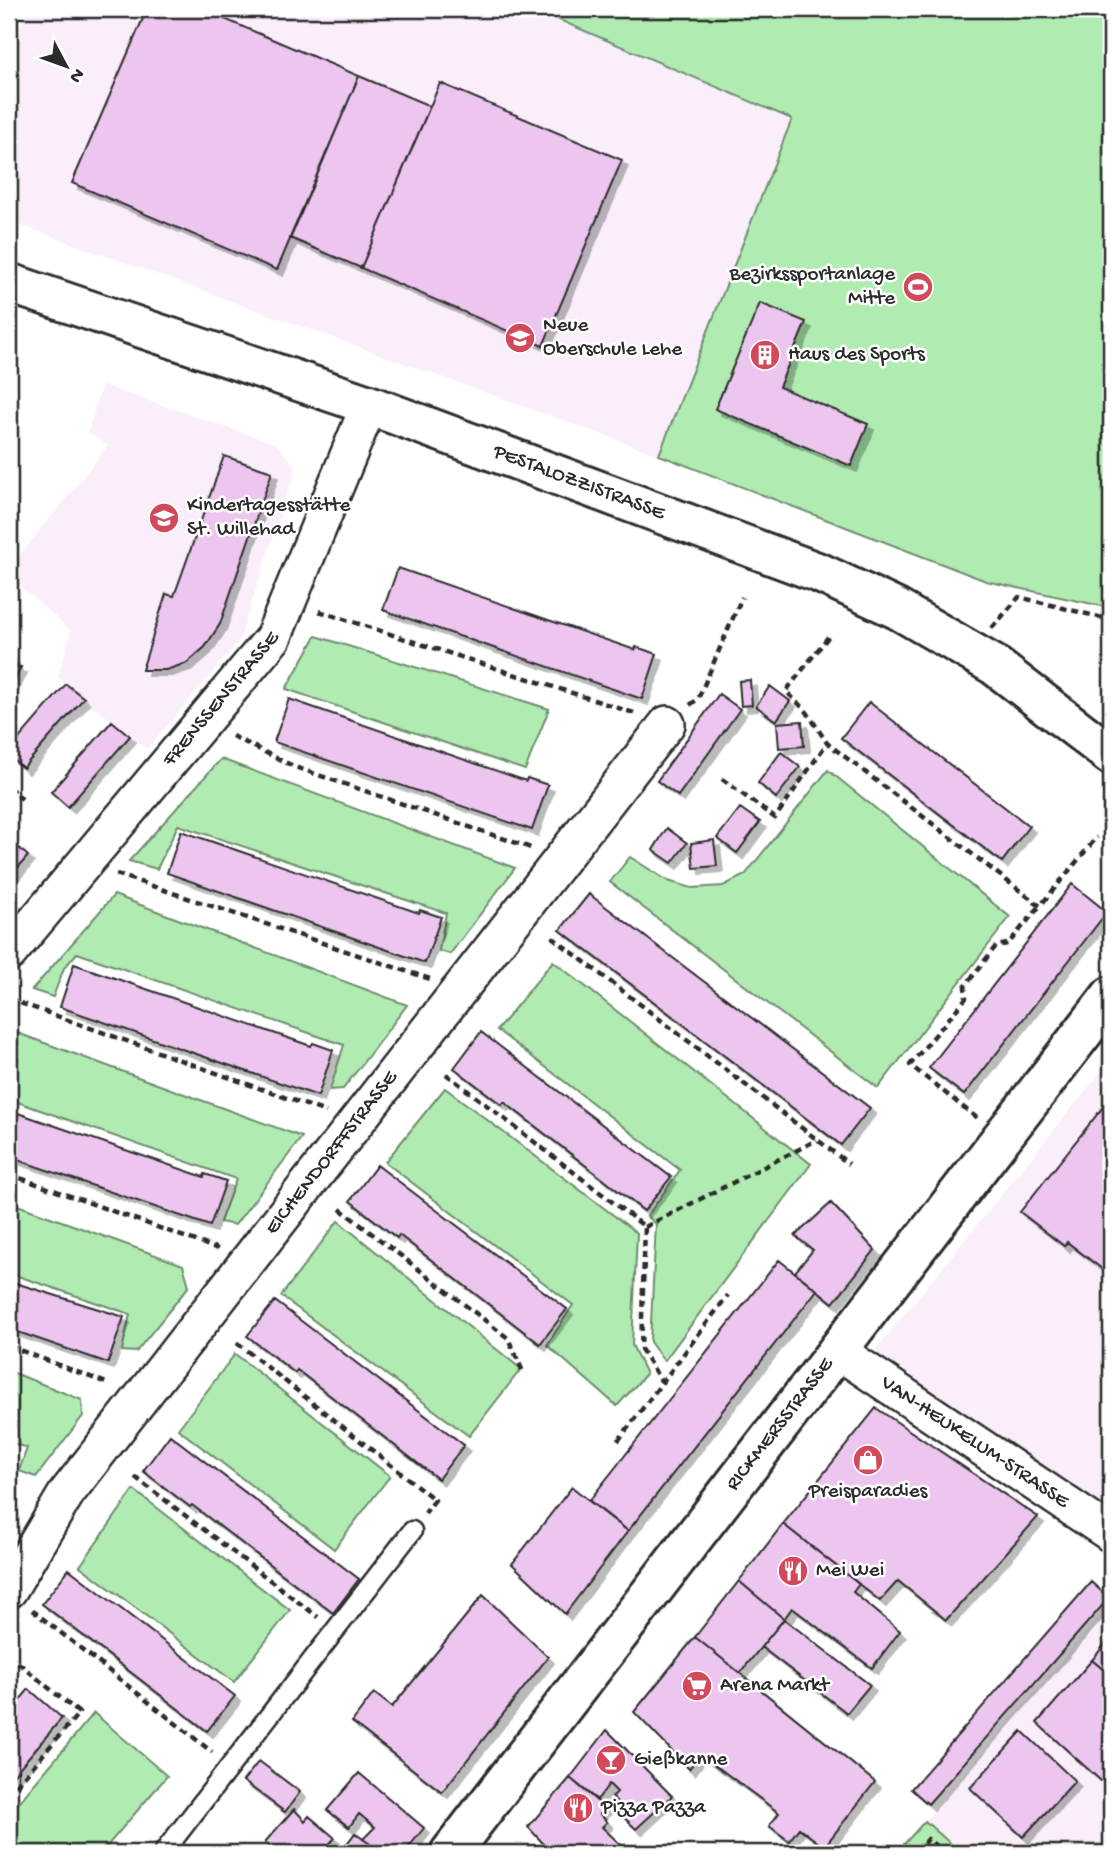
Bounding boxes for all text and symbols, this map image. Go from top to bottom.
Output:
north arrow [32,32,102,102]
text: N [63,63,89,87]
place label: Bezirkssportanlage Mitte [728,263,896,312]
sports icon: Bezirkssportanlage Mitte [901,270,935,304]
place label: Neue Oberschule Lehe [543,314,683,363]
school or university icon: Neue Oberschule Lehe [503,321,537,355]
building icon: Haus des Sports [748,338,782,372]
place label: Haus des Sports [788,343,926,368]
street label: PESTALOZZISTRASSE [489,439,669,527]
place label: Kindertagesstätte St. Willehad [187,494,352,543]
school or university icon: Kindertagesstätte St. Willehad [147,501,181,535]
street label: FRENSSENSTRASSE [157,626,286,773]
street label: EICHENDORFFSTRASSE [260,1066,404,1240]
street label: RICKMERSSTRASSE [721,1352,840,1496]
street label: VAN-HEUKELUM-STRASSE [875,1370,1074,1515]
shop icon: Preisparadies [851,1443,885,1477]
place label: Preisparadies [808,1480,929,1505]
restaurant icon: Mei Wei [776,1554,810,1588]
place label: Mei Wei [816,1559,884,1584]
supermarket icon: Arena Markt [680,1669,714,1703]
place label: Arena Markt [720,1674,831,1699]
bar icon: Gießkanne [594,1743,628,1777]
place label: Gießkanne [634,1748,728,1773]
restaurant icon: Pizza Pazza [561,1791,595,1825]
place label: Pizza Pazza [600,1796,707,1821]

